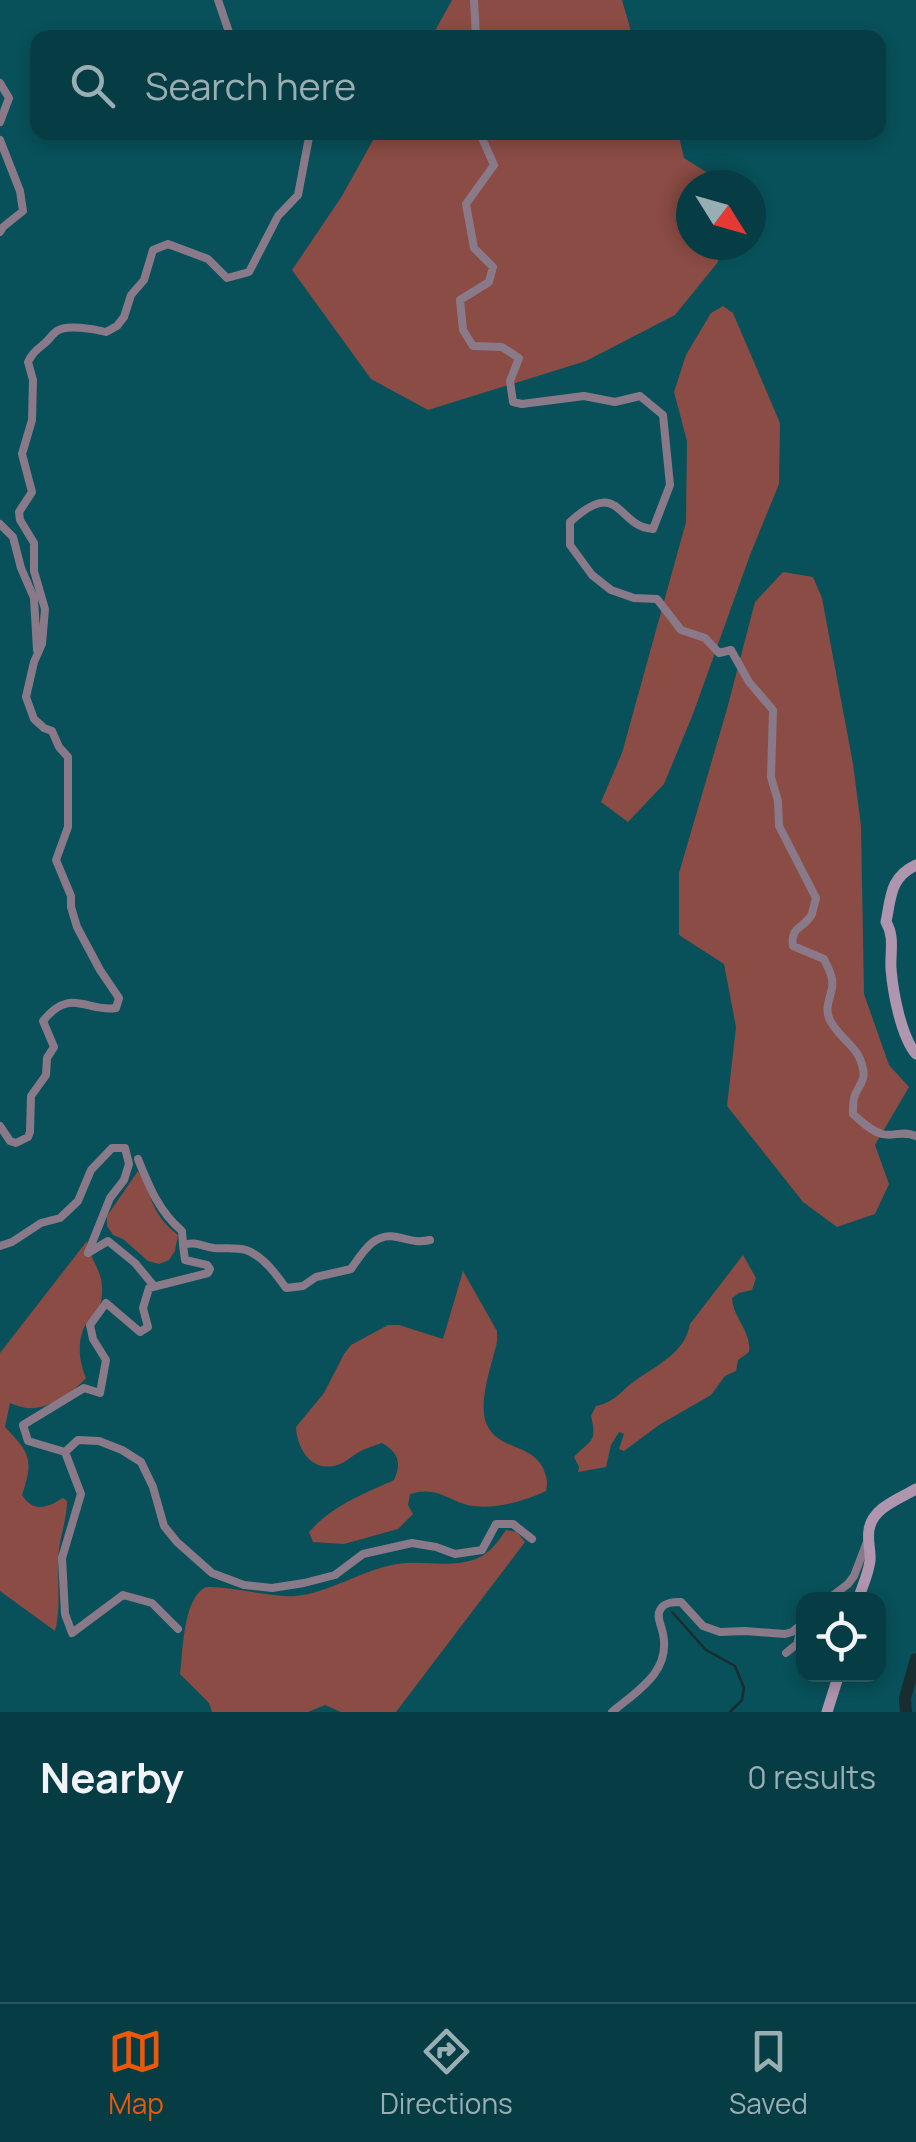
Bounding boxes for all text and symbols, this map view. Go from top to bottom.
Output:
search box [30,30,886,140]
icon: search [65,58,120,113]
text: Search here [145,59,356,111]
north arrow [676,170,766,260]
map controls [796,1592,886,1682]
button: locate [796,1592,886,1682]
text: Nearby [40,1748,184,1806]
text: 0 results [747,1755,876,1799]
tab: Map [108,2024,164,2122]
tab: Directions [380,2024,513,2122]
tab: Saved [729,2024,808,2122]

